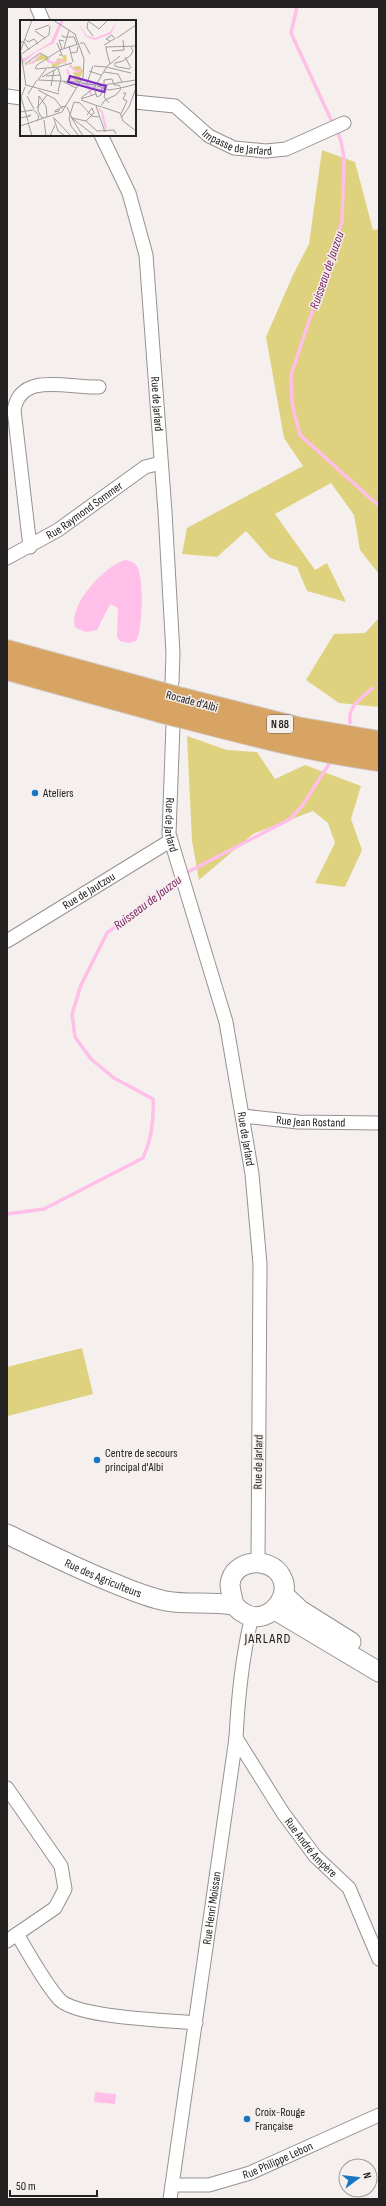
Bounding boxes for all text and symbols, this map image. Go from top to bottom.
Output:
inset map [20,20,136,136]
street label: Impasse de Jarlard [199,126,273,159]
water label: Ruisseau de Jauzou [306,229,348,311]
street label: Rue de Jarlard [147,376,166,432]
street label: Rue Raymond Sommer [44,478,126,543]
street label: Rocade d'Albi [164,687,219,716]
road number: N 88 [267,715,293,733]
place label: Ateliers [42,786,74,801]
marker: Ateliers [30,788,40,798]
street label: Rue de Jarlard [161,797,181,854]
street label: Rue de Jautzou [60,869,118,913]
water label: Ruisseau de Jauzou [110,872,185,934]
street label: Rue de Jarlard [233,1111,257,1167]
street label: Rue Jean Rostand [275,1113,345,1131]
street label: Rue de Jarlard [251,1435,266,1489]
place label: Centre de secours principal d'Albi [105,1446,178,1475]
marker: Centre de secours principal d'Albi [92,1455,102,1465]
street label: Rue des Agriculteurs [62,1556,144,1602]
district label: JARLARD [244,1630,292,1647]
street label: Rue André Ampère [281,1815,340,1881]
street label: Rue Henri Moissan [200,1871,225,1946]
place label: Croix-Rouge Française [255,2105,305,2134]
marker: Croix-Rouge Française [242,2114,252,2124]
street label: Rue Philippe Lebon [241,2139,315,2183]
north arrow [338,2158,378,2198]
text: N [360,2171,374,2180]
scale bar [10,2172,97,2198]
text: 50 m [16,2179,36,2194]

